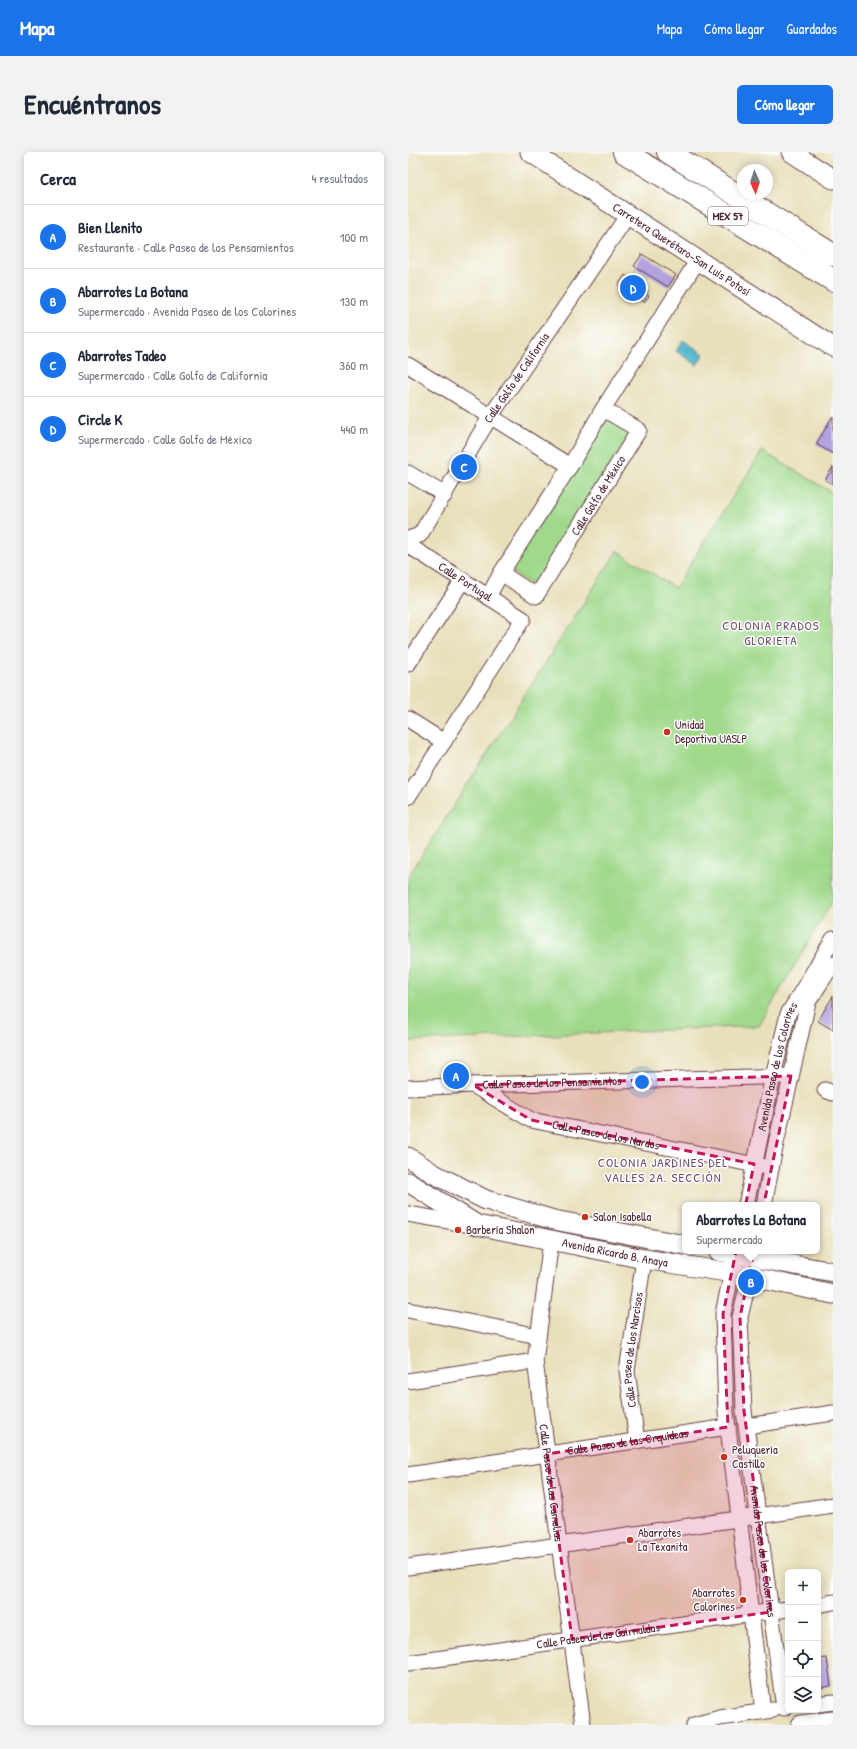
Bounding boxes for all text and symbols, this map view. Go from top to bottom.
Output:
text: Mapa [20,15,54,41]
text: Mapa [657,19,682,38]
text: Cómo llegar [704,19,764,38]
text: Guardados [786,19,837,38]
text: Encuéntranos [24,85,161,123]
button: Cómo llegar [737,85,833,124]
north arrow [737,164,773,200]
text: Cerca [40,167,76,190]
text: 4 resultados [311,169,368,187]
street label: Carretera Querétaro-San Luis Potosí [609,198,754,300]
road number: MEX 57 [708,207,748,225]
text: Bien Llenito [78,217,142,238]
text: A [50,228,56,246]
text: 100 m [340,228,368,246]
text: Restaurante · Calle Paseo de los Pensamientos [78,238,294,256]
pin: D [620,273,646,303]
text: Abarrotes La Botana [78,281,188,302]
text: B [50,292,56,310]
text: 130 m [340,292,368,310]
text: Supermercado · Avenida Paseo de los Colorines [78,302,296,320]
street label: Calle Golfo de California [479,329,553,426]
text: Abarrotes Tadeo [78,345,166,366]
text: C [49,356,57,374]
text: 360 m [339,356,368,374]
text: Supermercado · Calle Golfo de California [78,366,267,384]
text: Circle K [78,409,122,430]
text: D [50,420,56,438]
text: 440 m [341,420,368,438]
text: Supermercado · Calle Golfo de México [78,430,252,448]
pin: C [451,452,477,482]
street label: Calle Golfo de México [567,452,629,539]
street label: Calle Portugal [435,558,497,606]
district label: COLONIA PRADOS GLORIETA [722,616,820,649]
place label: Unidad Deportiva UASLP [675,716,748,747]
marker: Unidad Deportiva UASLP [662,727,672,737]
street label: Avenida Paseo de los Colorines [753,998,802,1133]
pin: A [443,1061,469,1091]
street label: Calle Paseo de los Pensamientos [482,1072,622,1093]
your location [632,1072,652,1092]
street label: Calle Paseo de los Nardos [551,1115,661,1154]
district label: COLONIA JARDINES DEL VALLES 2A. SECCIÓN [598,1153,728,1186]
popup [682,1202,820,1254]
place label: Salon Isabella [593,1208,651,1225]
text: Abarrotes La Botana [696,1209,806,1230]
marker: Salon Isabella [580,1212,590,1222]
place label: Barbería Shalon [466,1221,535,1238]
marker: Barbería Shalon [453,1225,463,1235]
text: Supermercado [696,1230,763,1248]
street label: Avenida Ricardo B. Anaya [561,1234,669,1271]
pin: B [738,1267,764,1297]
street label: Calle Paseo de los Narcisos [618,1291,647,1409]
street label: Calle Paseo de las Camelias [535,1423,568,1543]
street label: Calle Paseo de las Orquídeas [566,1424,690,1459]
place label: Peluquería Castillo [732,1441,778,1472]
marker: Peluquería Castillo [719,1452,729,1462]
street label: Avenida Paseo de los Colorines [746,1484,781,1618]
place label: Abarrotes La Texanita [638,1524,688,1555]
marker: Abarrotes La Texanita [625,1535,635,1545]
map controls [785,1569,821,1713]
button: + [785,1569,821,1605]
place label: Abarrotes Colorines [692,1584,735,1615]
marker: Abarrotes Colorines [738,1595,748,1605]
button: − [785,1605,821,1641]
street label: Calle Paseo de las Guirnaldas [535,1618,661,1653]
button: locate [785,1641,821,1677]
button: layers [785,1677,821,1713]

